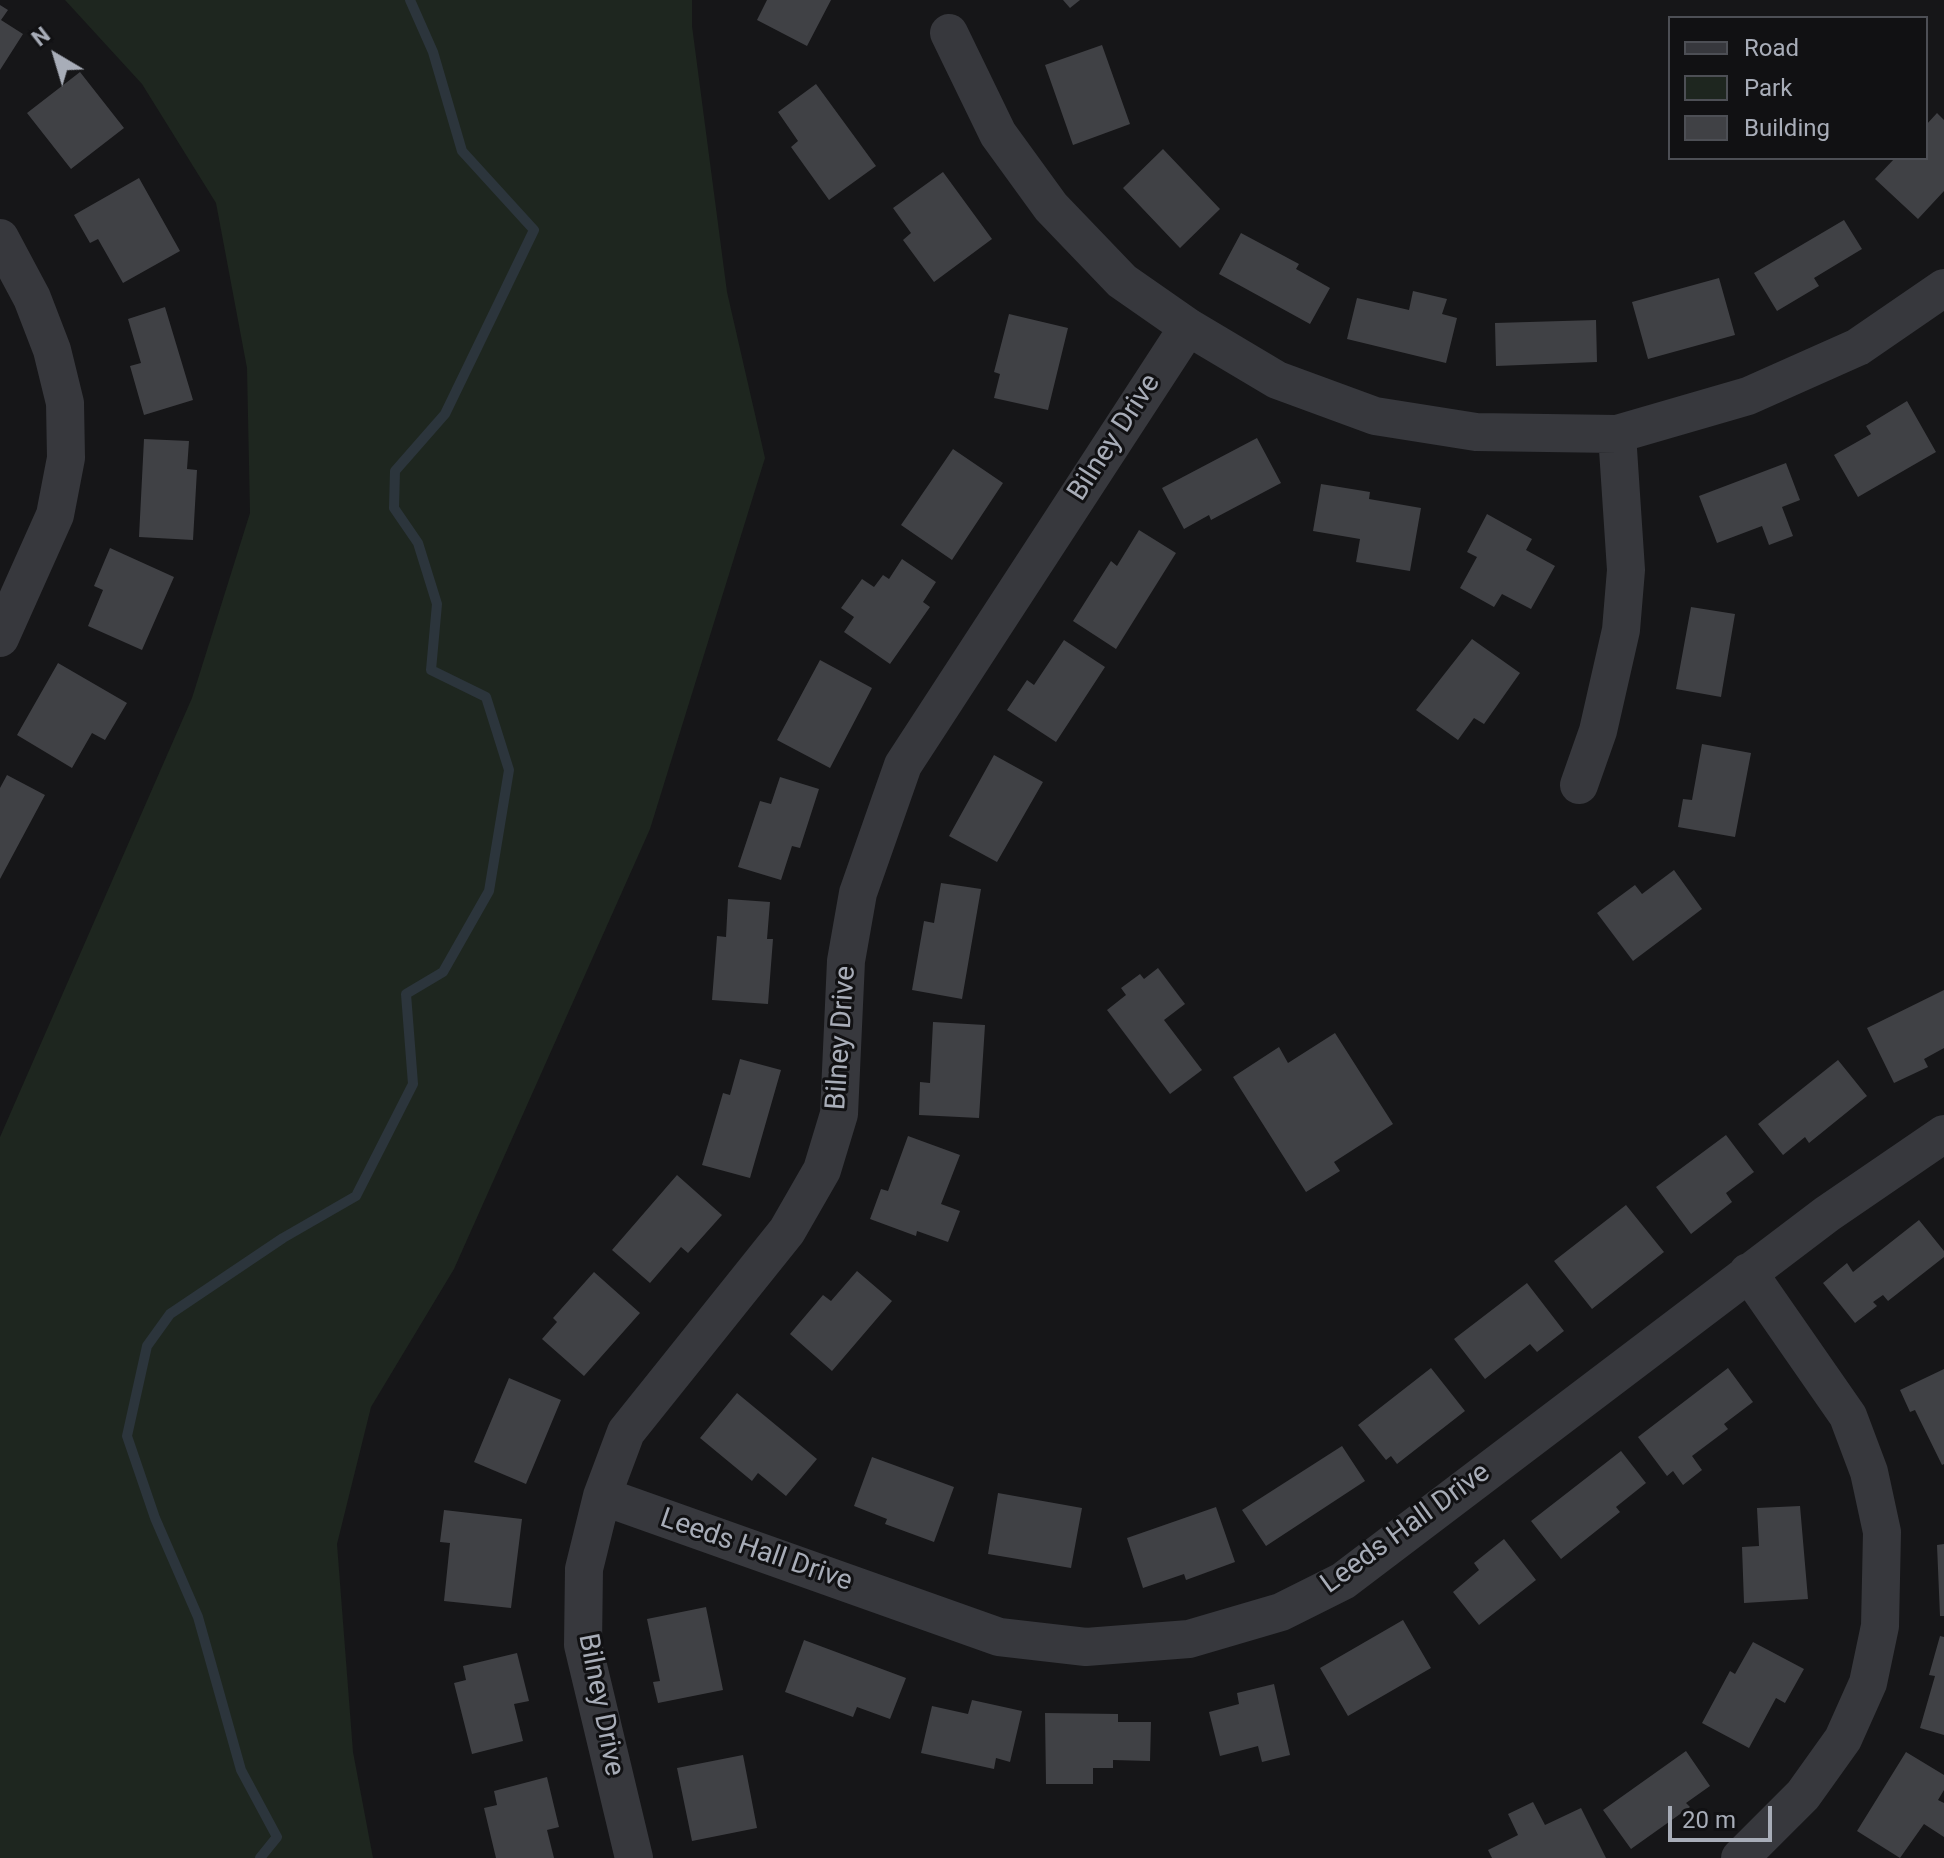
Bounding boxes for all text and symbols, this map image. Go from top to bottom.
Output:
north arrow [16,16,96,96]
legend [1668,16,1928,160]
text: N [27,22,55,51]
text: Road [1744,34,1799,62]
text: Park [1744,74,1792,102]
text: Building [1744,114,1830,142]
street label: Bilney Drive [1062,368,1168,508]
street label: Bilney Drive [820,965,864,1111]
street label: Leeds Hall Drive [1315,1456,1497,1602]
street label: Leeds Hall Drive [656,1502,856,1600]
street label: Bilney Drive [570,1631,630,1779]
scale bar [1672,1790,1776,1840]
text: 20 m [1682,1806,1736,1834]

